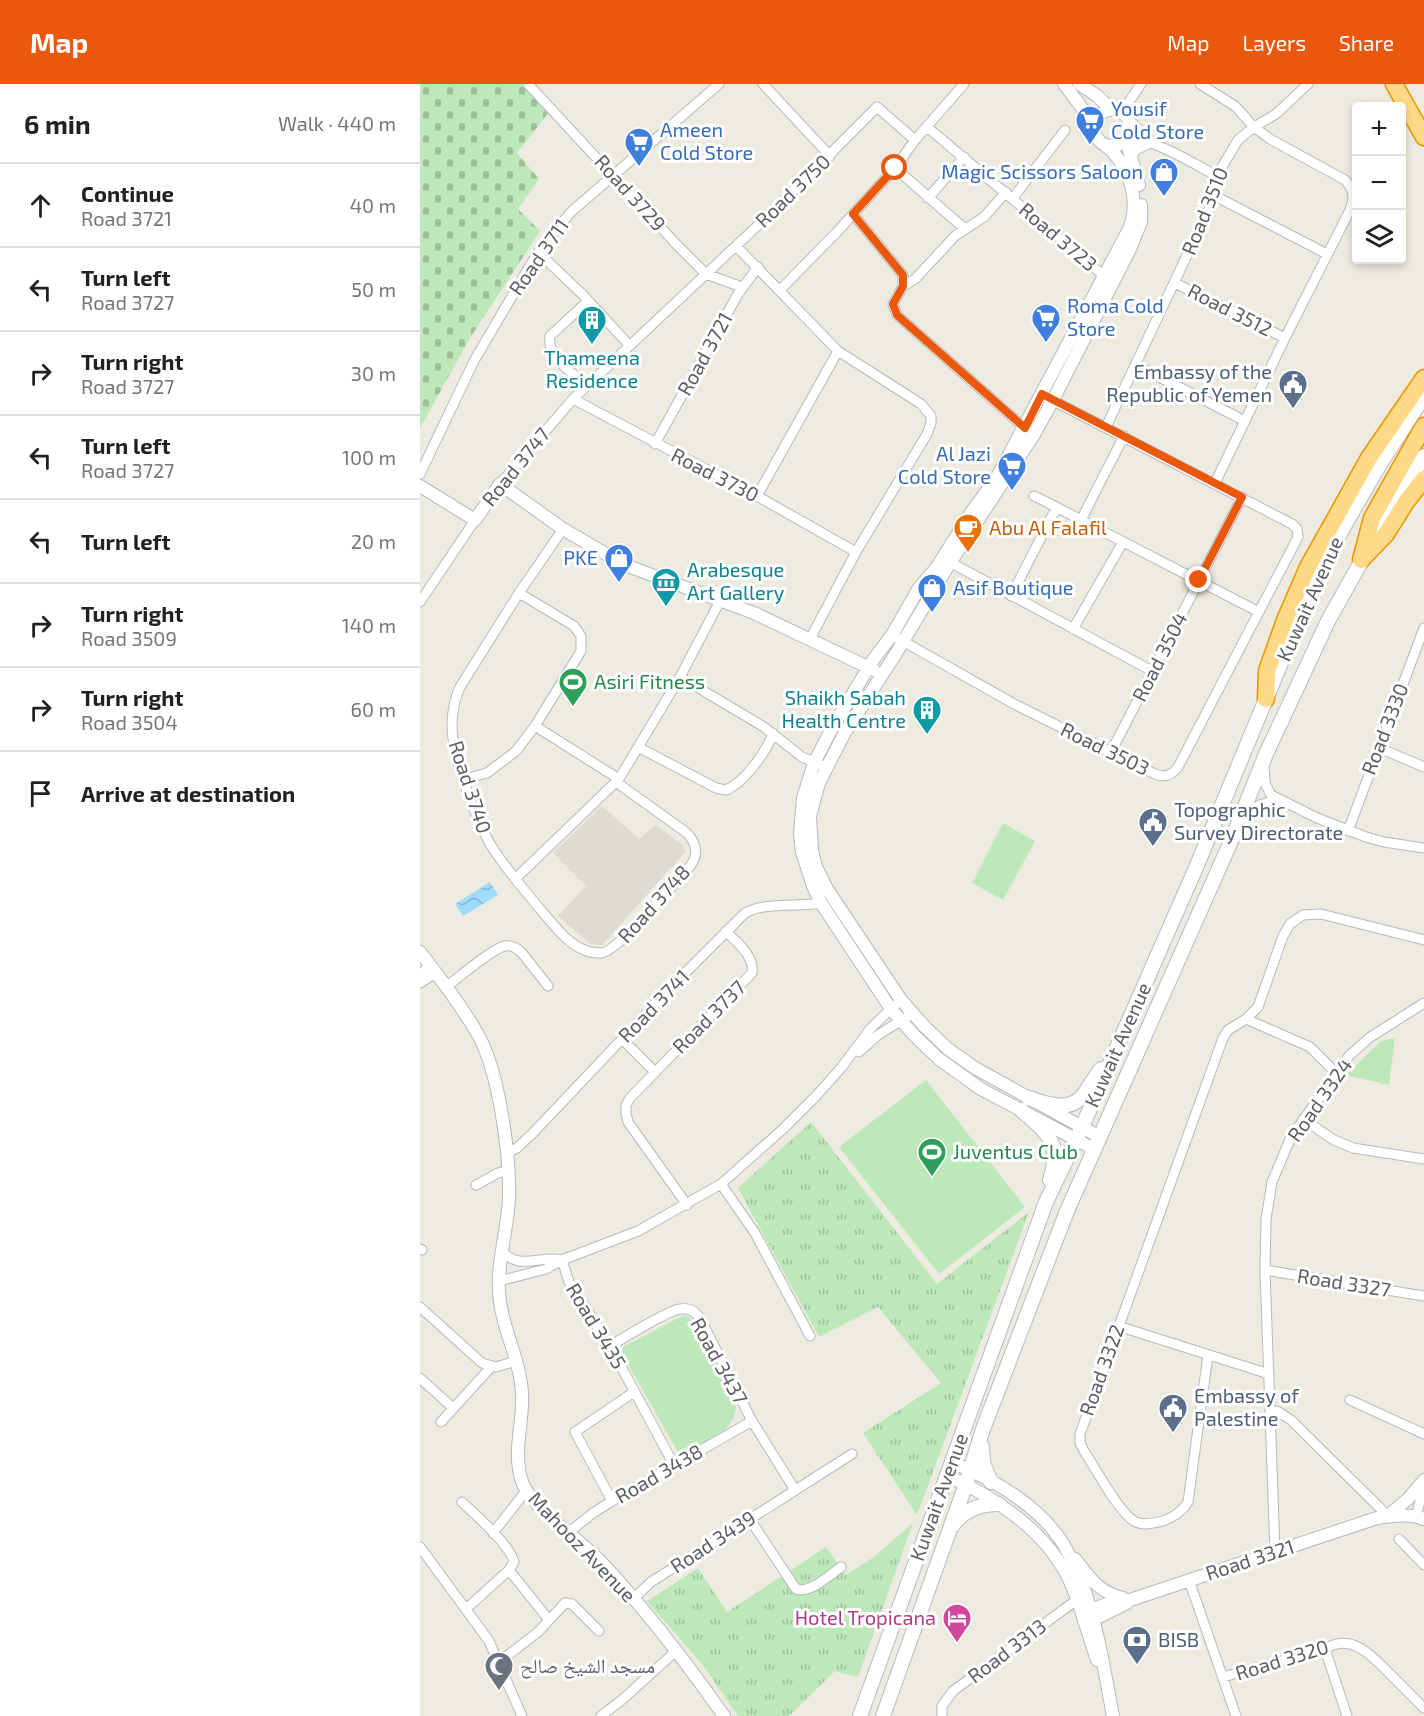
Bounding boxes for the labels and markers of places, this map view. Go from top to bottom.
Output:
place label: Yousif Cold Store [1111,96,1204,143]
supermarket icon: Yousif Cold Store [1074,104,1106,146]
place label: Ameen Cold Store [660,117,753,164]
supermarket icon: Ameen Cold Store [623,126,655,168]
shop icon: Magic Scissors Saloon [1148,156,1180,198]
place label: Magic Scissors Saloon [941,159,1143,183]
place label: Roma Cold Store [1067,293,1164,340]
supermarket icon: Roma Cold Store [1030,302,1062,344]
building icon: Thameena Residence [576,304,608,346]
place label: Thameena Residence [544,345,640,392]
place label: Embassy of the Republic of Yemen [1106,359,1272,406]
public building icon: Embassy of the Republic of Yemen [1277,368,1309,410]
place label: Al Jazi Cold Store [898,441,991,488]
supermarket icon: Al Jazi Cold Store [996,450,1028,492]
cafe icon: Abu Al Falafil [952,512,984,554]
place label: Abu Al Falafil [989,515,1107,539]
shop icon: PKE [603,542,635,584]
place label: PKE [563,545,598,569]
place label: Arabesque Art Gallery [687,557,785,604]
museum icon: Arabesque Art Gallery [650,566,682,608]
shop icon: Asif Boutique [916,572,948,614]
place label: Asif Boutique [953,575,1074,599]
sports icon: Asiri Fitness [557,666,589,708]
place label: Asiri Fitness [594,669,705,693]
place label: Shaikh Sabah Health Centre [782,685,906,732]
building icon: Shaikh Sabah Health Centre [911,694,943,736]
place label: Topographic Survey Directorate [1174,797,1343,844]
public building icon: Topographic Survey Directorate [1137,806,1169,848]
sports icon: Juventus Club [916,1136,948,1178]
place label: Juventus Club [953,1139,1078,1163]
place label: Embassy of Palestine [1194,1383,1299,1430]
public building icon: Embassy of Palestine [1157,1392,1189,1434]
hotel icon: Hotel Tropicana [941,1602,973,1644]
place label: Hotel Tropicana [795,1605,936,1629]
bank icon: BISB [1121,1624,1153,1666]
place label: BISB [1158,1627,1199,1651]
mosque icon: مسجد الشيخ صالح [483,1650,515,1692]
place label: مسجد الشيخ صالح [520,1653,655,1679]

